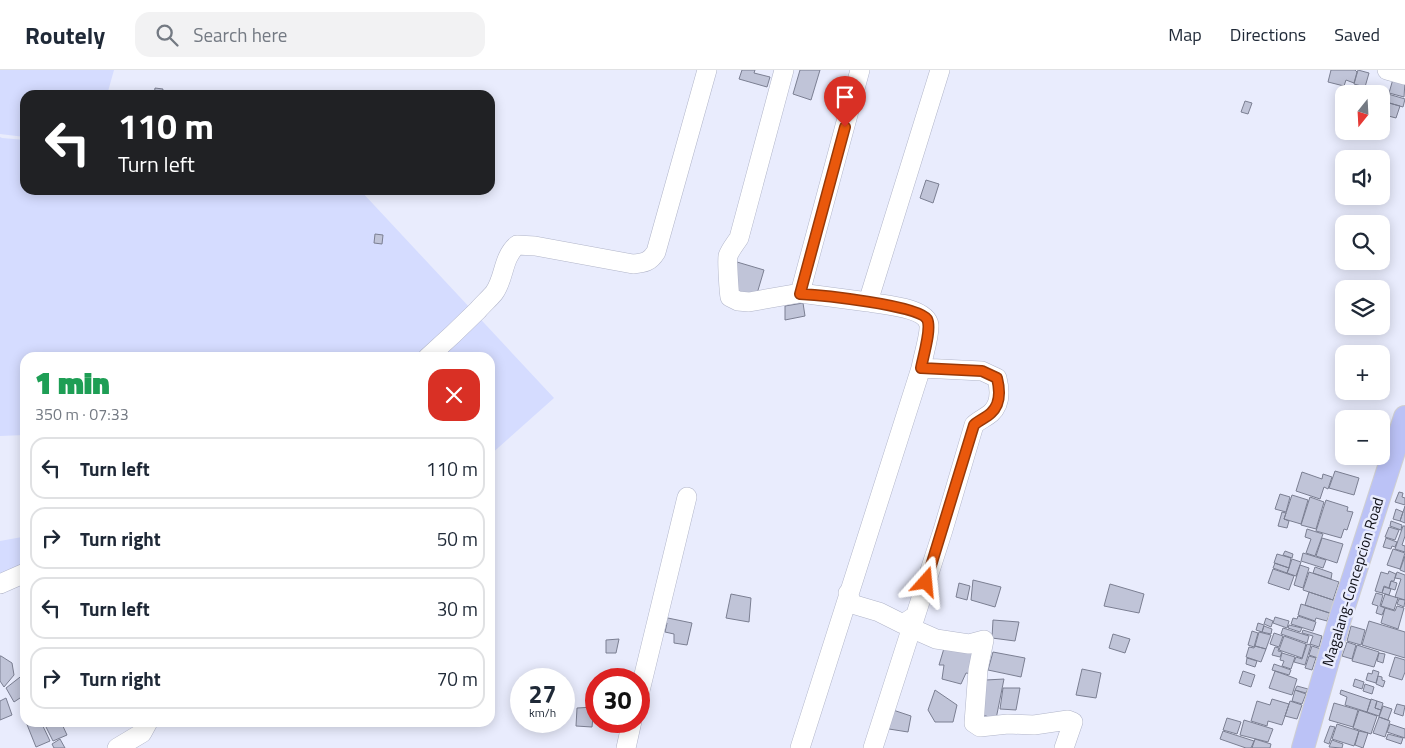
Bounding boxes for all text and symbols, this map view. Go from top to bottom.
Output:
search box [135,12,485,57]
text: Routely [25,17,105,53]
text: Search here [193,20,287,49]
icon: search [153,21,181,49]
text: Map [1168,21,1202,48]
text: Directions [1230,21,1306,48]
text: Saved [1334,21,1380,48]
pin [824,76,866,127]
icon: arrive [831,83,859,111]
north arrow [1335,85,1390,140]
map controls [1335,85,1390,465]
text: 110 m [118,99,214,153]
icon: left [35,110,100,175]
text: Turn left [118,147,195,181]
button: sound [1335,150,1390,205]
button: search [1335,215,1390,270]
button: layers [1335,280,1390,335]
button: + [1335,345,1390,400]
text: 1 min [35,360,110,406]
button: close [428,369,480,421]
text: 350 m · 07:33 [35,402,129,426]
button: − [1335,410,1390,465]
icon: left [37,454,65,482]
text: Turn left [80,454,150,483]
text: 110 m [426,454,478,483]
street label: Magalang-Concepcion Road [1316,494,1389,669]
icon: right [37,524,65,552]
text: Turn right [80,524,161,553]
text: 50 m [437,524,478,553]
position arrow [899,555,951,607]
icon: left [37,594,65,622]
text: Turn left [80,594,150,623]
text: 30 m [437,594,478,623]
icon: right [37,664,65,692]
text: Turn right [80,664,161,693]
text: 70 m [437,664,478,693]
speed limit sign: 30 [585,668,650,733]
text: 27 [528,675,557,713]
text: km/h [529,703,556,722]

